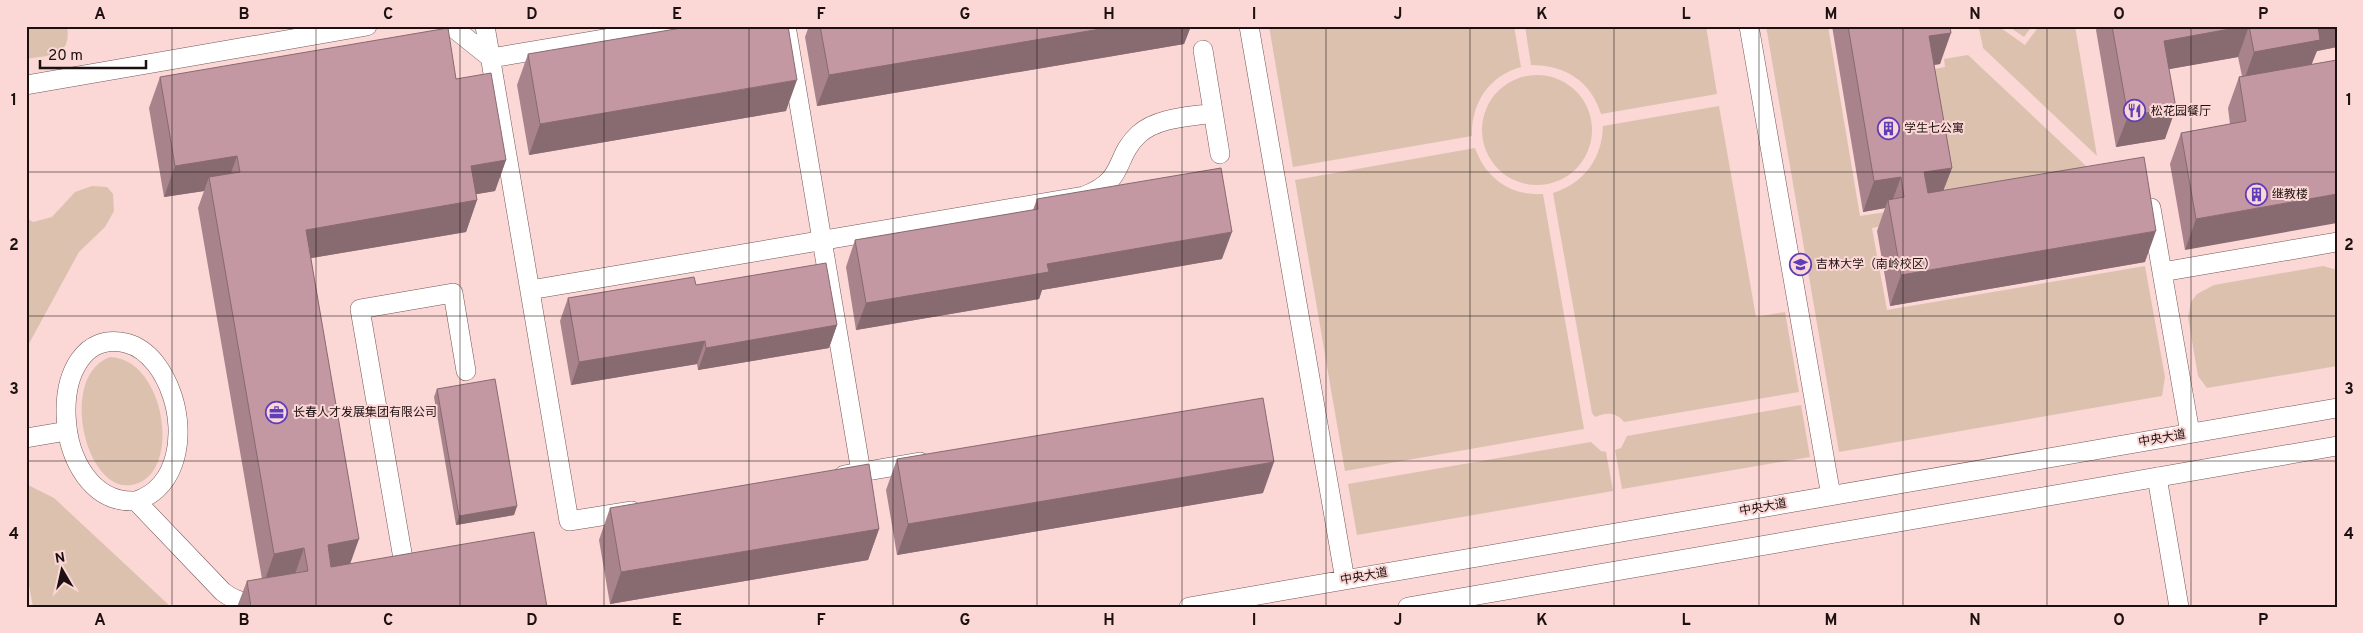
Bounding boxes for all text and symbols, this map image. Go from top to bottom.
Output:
text: A [94,5,106,25]
text: B [238,5,250,25]
text: C [383,5,393,25]
text: D [526,5,538,25]
text: E [672,5,682,25]
text: F [816,5,826,25]
text: G [960,5,970,25]
text: H [1103,5,1115,25]
text: I [1252,5,1256,25]
text: J [1394,5,1402,25]
text: K [1536,5,1548,25]
text: L [1681,5,1691,25]
text: M [1825,5,1837,25]
text: N [1969,5,1981,25]
text: O [2113,5,2125,25]
text: P [2258,5,2268,25]
scale bar [40,38,146,70]
text: 20 m [48,47,83,66]
text: 1 [11,91,17,111]
text: 1 [2346,91,2352,111]
restaurant icon: 松花园餐厅 [2123,99,2147,123]
place label: 松花园餐厅 [2151,104,2211,120]
building icon: 学生七公寓 [1876,116,1900,140]
place label: 学生七公寓 [1904,121,1964,137]
building icon: 继教楼 [2244,182,2268,206]
place label: 继教楼 [2272,187,2308,203]
text: 2 [9,236,19,256]
text: 2 [2344,236,2354,256]
school or university icon: 吉林大学（南岭校区） [1788,252,1812,276]
place label: 吉林大学（南岭校区） [1816,257,1936,273]
text: 3 [9,380,19,400]
text: 3 [2344,380,2354,400]
office icon: 长春人才发展集团有限公司 [265,400,289,424]
place label: 长春人才发展集团有限公司 [293,405,437,421]
street label: 中央大道 [2137,427,2187,451]
street label: 中央大道 [1738,496,1788,520]
text: 4 [9,525,19,545]
text: 4 [2344,525,2354,545]
north arrow [38,546,88,596]
text: N [54,549,67,568]
street label: 中央大道 [1339,565,1389,589]
text: A [94,611,106,631]
text: B [238,611,250,631]
text: C [383,611,393,631]
text: D [526,611,538,631]
text: E [672,611,682,631]
text: F [816,611,826,631]
text: G [960,611,970,631]
text: H [1103,611,1115,631]
text: I [1252,611,1256,631]
text: J [1394,611,1402,631]
text: K [1536,611,1548,631]
text: L [1681,611,1691,631]
text: M [1825,611,1837,631]
text: N [1969,611,1981,631]
text: O [2113,611,2125,631]
text: P [2258,611,2268,631]

